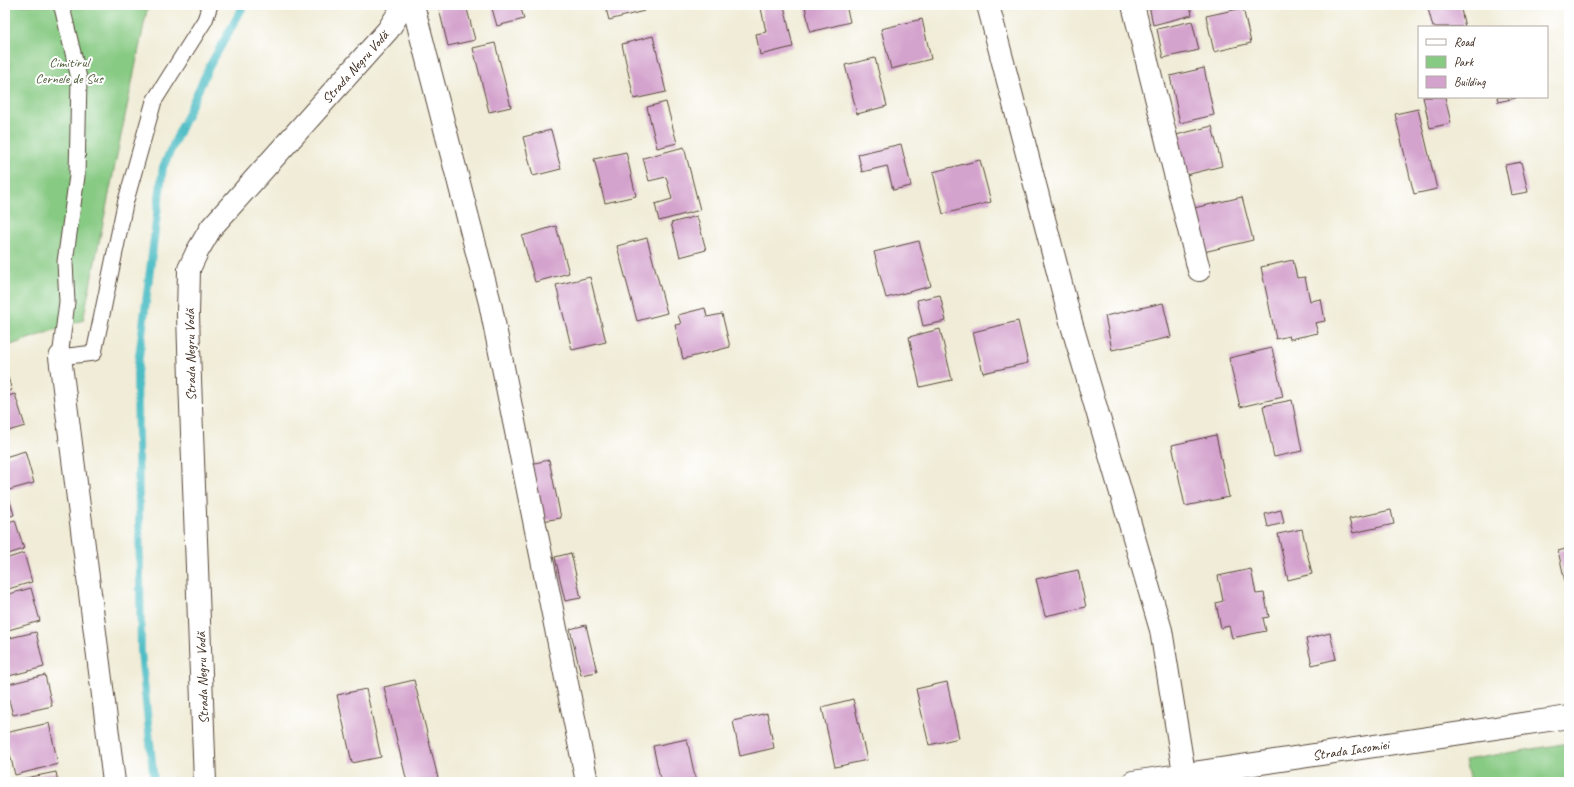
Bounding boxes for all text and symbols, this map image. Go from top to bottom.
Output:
street label: Strada Negru Vodă [318,26,394,107]
legend [1418,26,1548,98]
text: Road [1454,34,1476,50]
park label: Cimitirul Cernele de Sus [35,54,104,87]
text: Park [1454,54,1475,70]
text: Building [1454,74,1486,90]
street label: Strada Negru Vodă [181,307,200,401]
street label: Strada Negru Vodă [192,630,213,724]
street label: Strada Iasomiei [1311,736,1392,764]

